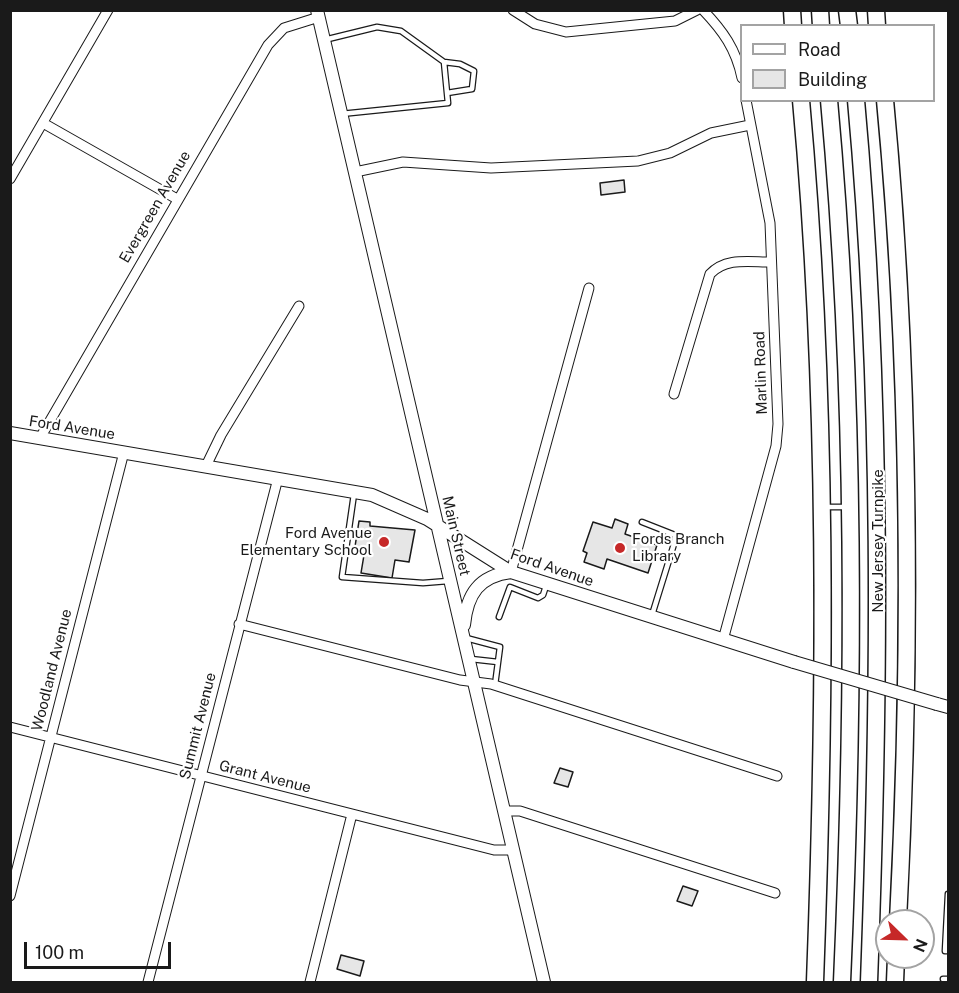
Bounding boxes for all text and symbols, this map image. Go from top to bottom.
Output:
legend [740,24,935,102]
text: Road [798,39,841,60]
text: Building [798,69,867,90]
street label: Evergreen Avenue [116,148,194,266]
street label: Marlin Road [751,331,771,415]
street label: Ford Avenue [28,412,116,444]
street label: New Jersey Turnpike [869,469,887,613]
street label: Main Street [438,494,474,578]
place label: Ford Avenue Elementary School [240,524,372,559]
place label: Fords Branch Library [632,530,724,565]
marker: Ford Avenue Elementary School [377,535,391,549]
marker: Fords Branch Library [613,541,627,555]
street label: Ford Avenue [508,545,596,591]
street label: Woodland Avenue [28,607,76,733]
street label: Summit Avenue [176,671,220,781]
street label: Grant Avenue [217,757,313,797]
north arrow [875,909,935,969]
scale bar [27,930,174,968]
text: N [909,936,931,955]
text: 100 m [35,942,84,963]

